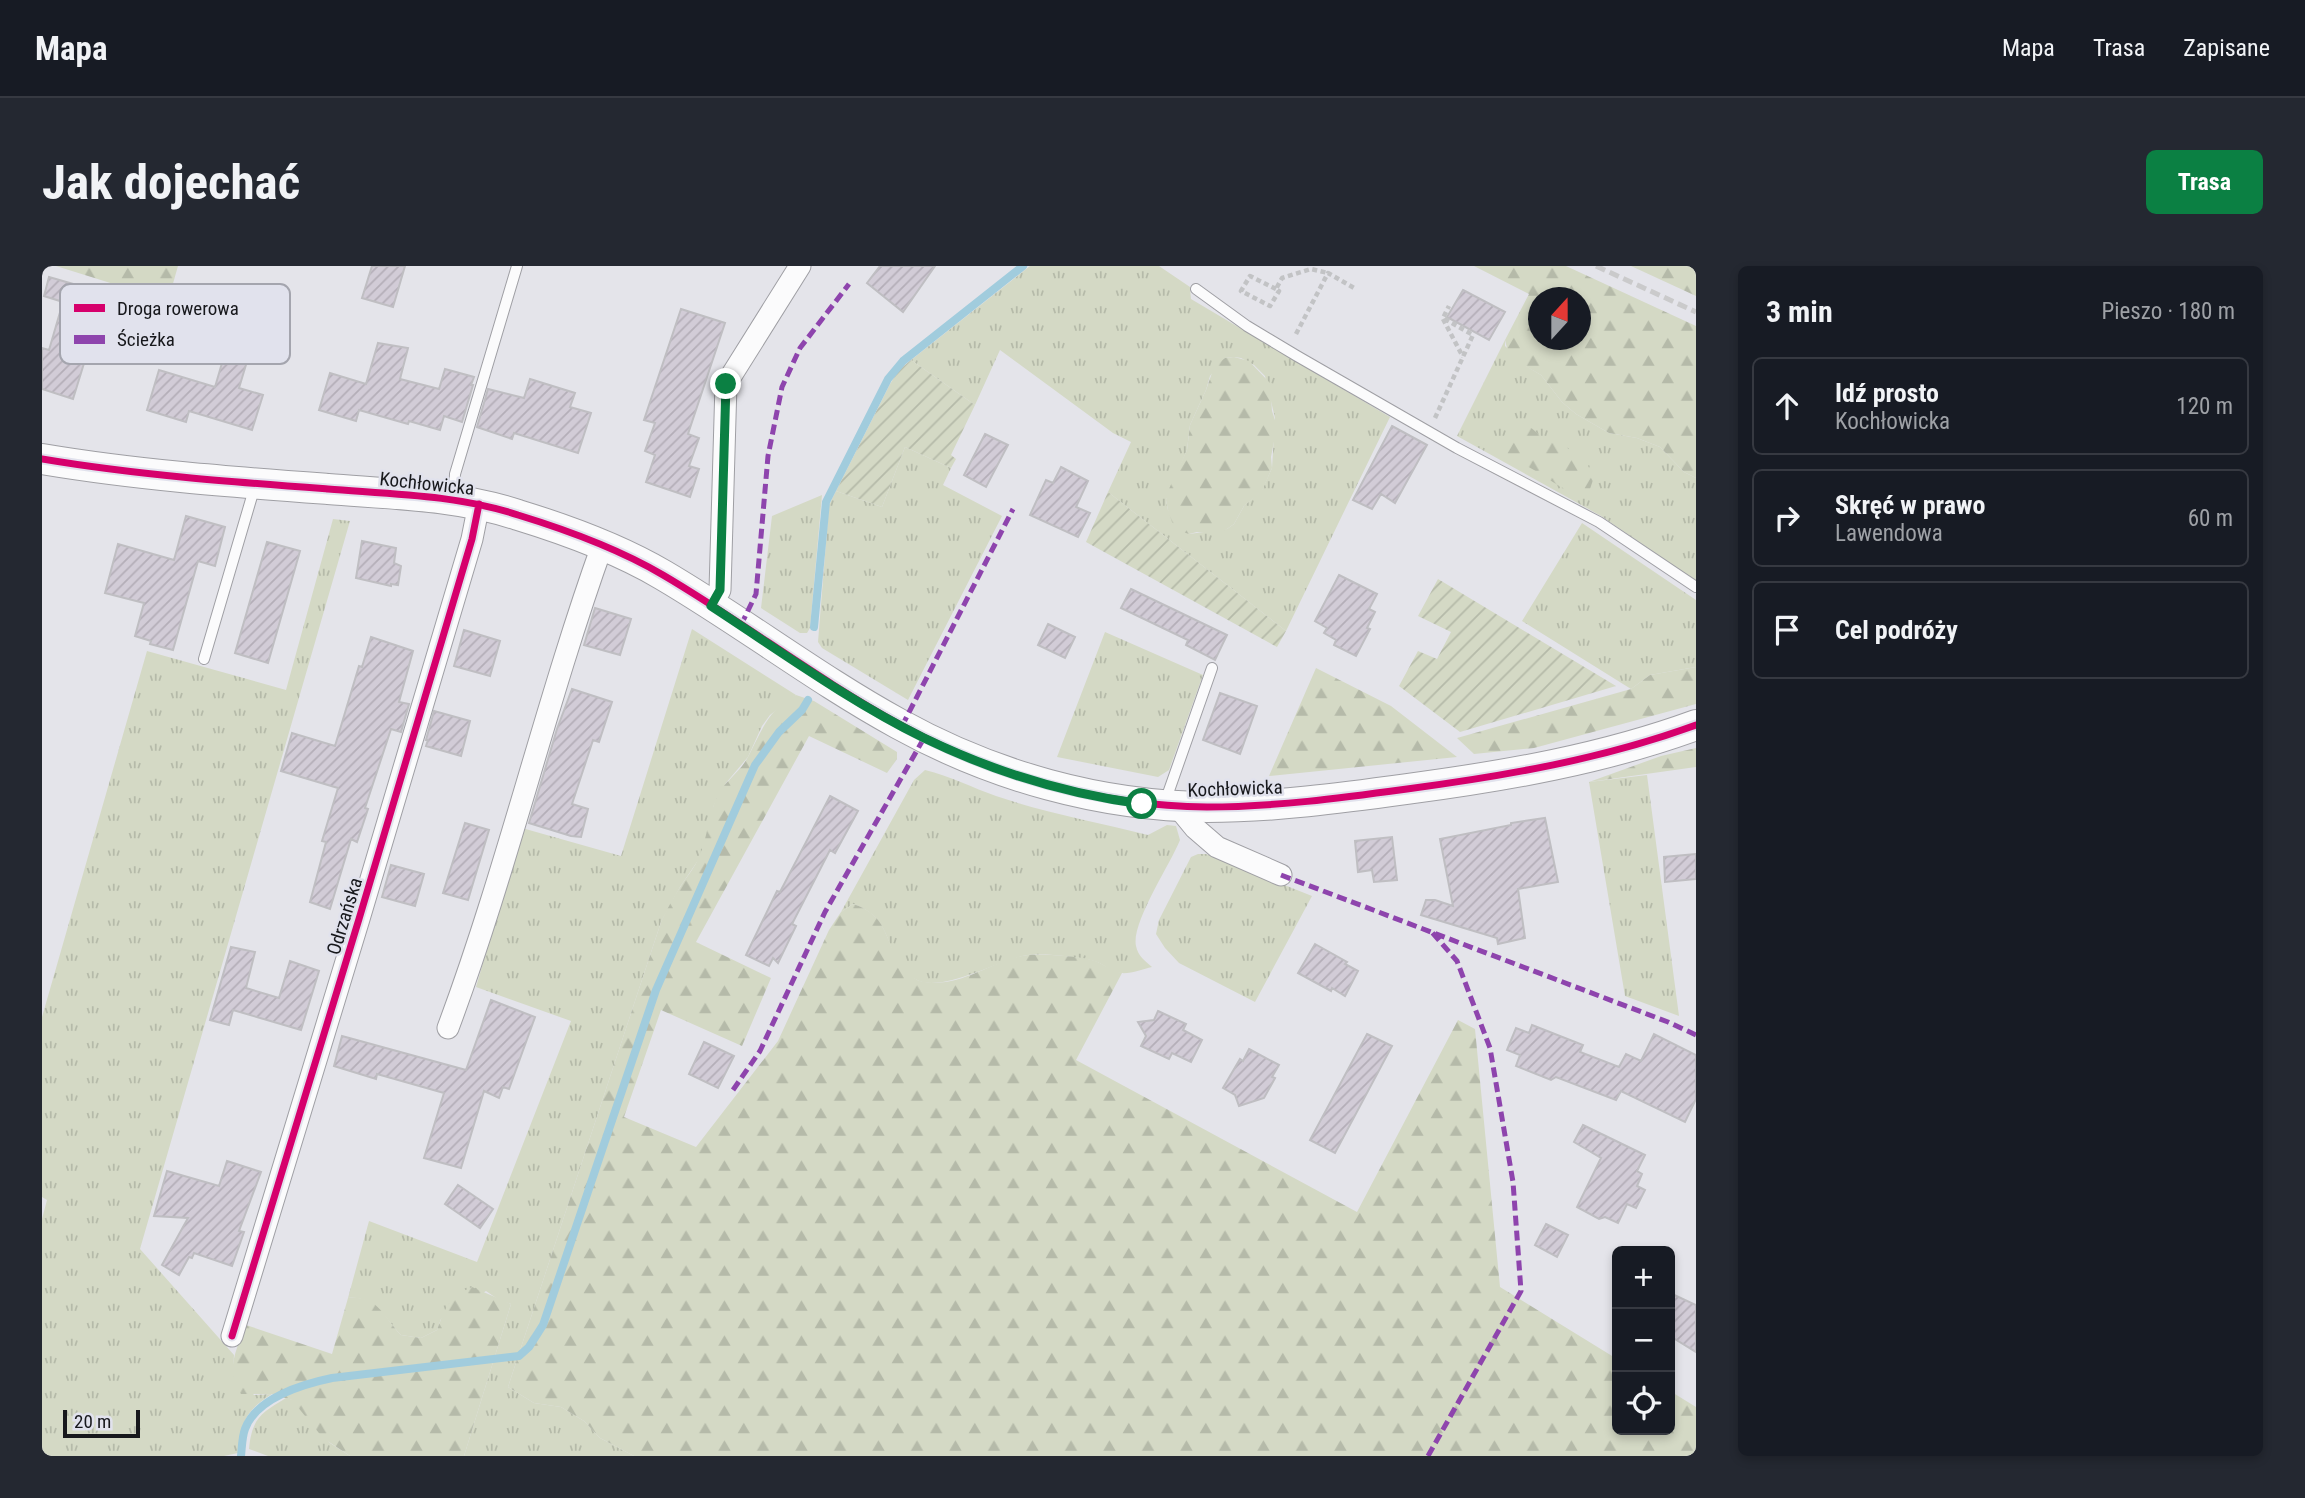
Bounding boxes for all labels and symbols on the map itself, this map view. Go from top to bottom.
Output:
legend [60,284,290,364]
north arrow [1528,287,1591,350]
text: Droga rowerowa [117,297,239,320]
text: Ścieżka [117,328,175,351]
route end [710,368,741,399]
street label: Kochłowicka [378,467,475,500]
street label: Kochłowicka [1187,775,1283,802]
route start [1126,788,1157,819]
street label: Odrzańska [322,875,367,958]
scale bar [63,1407,140,1439]

